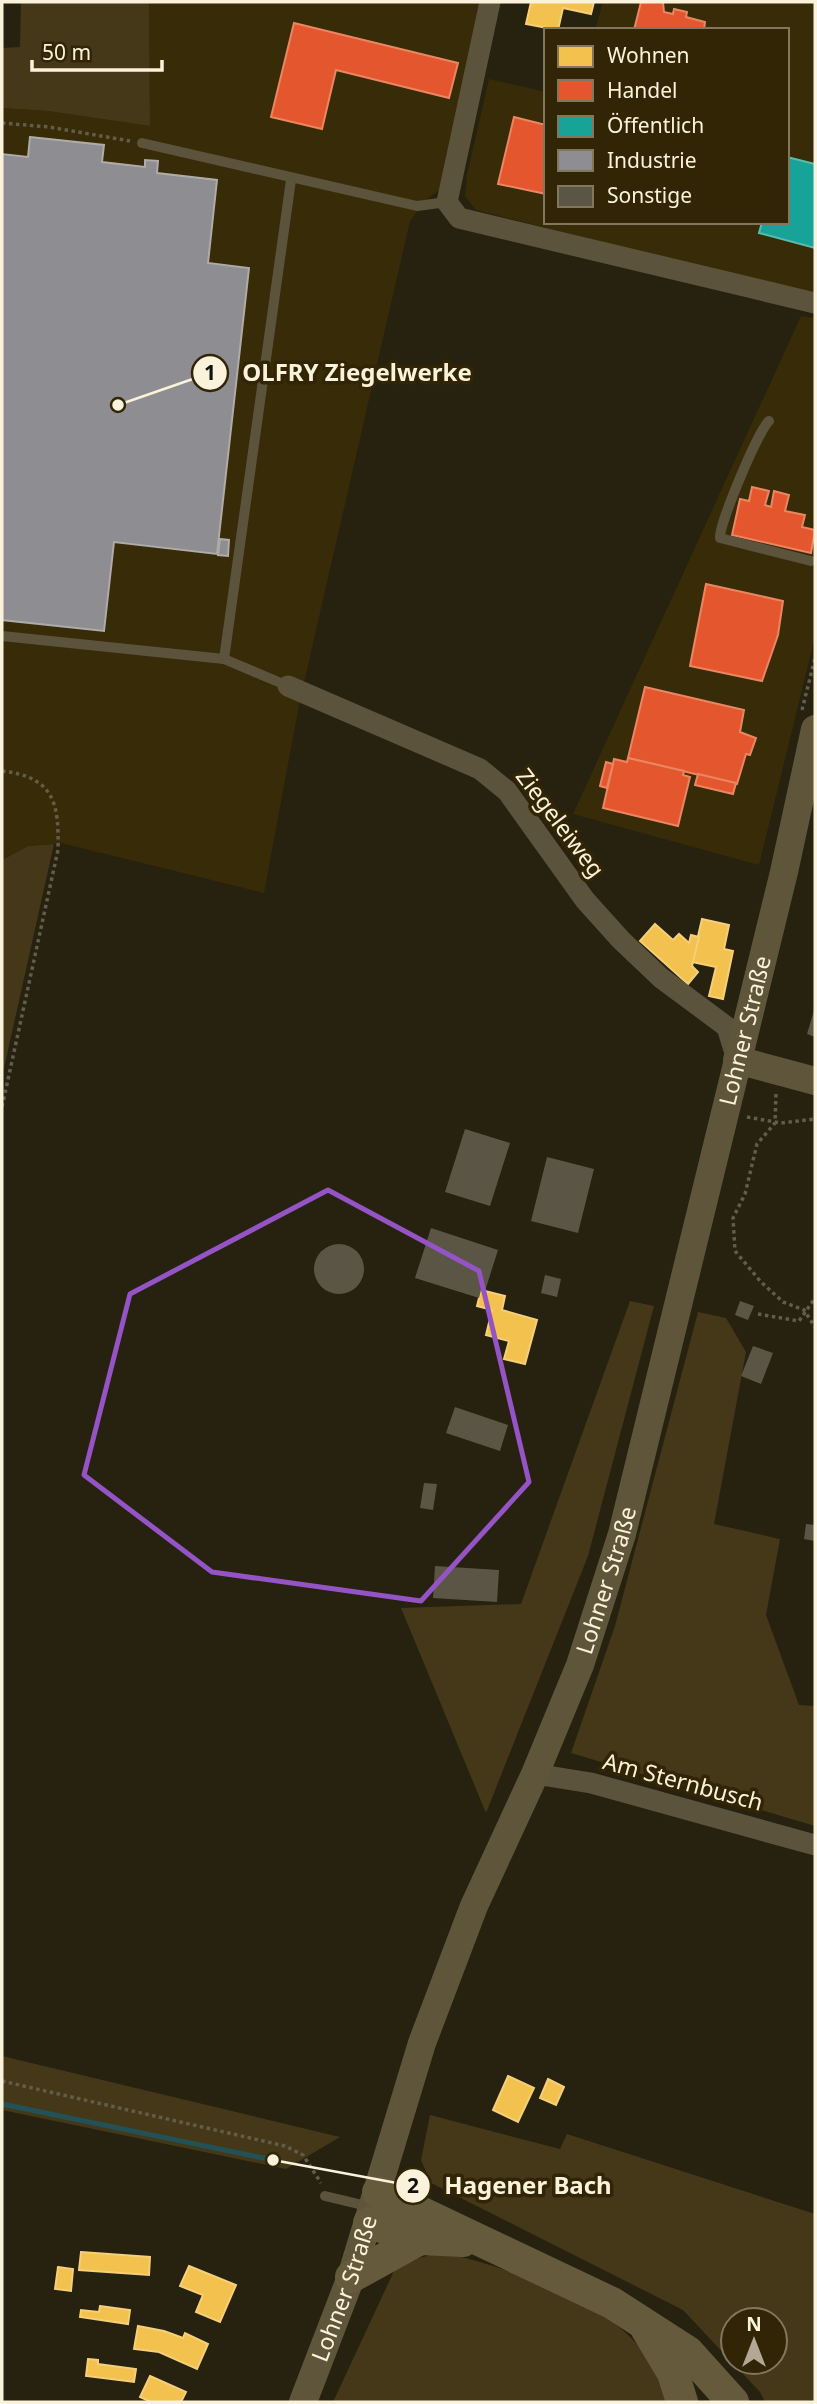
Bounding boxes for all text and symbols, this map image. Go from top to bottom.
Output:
scale bar [32,28,161,72]
legend [544,28,789,224]
text: 50 m [42,38,91,66]
text: Wohnen [607,41,690,69]
text: Handel [607,76,678,104]
text: Öffentlich [607,111,704,139]
text: Industrie [607,146,697,174]
text: Sonstige [607,181,692,209]
callout: OLFRY Ziegelwerke [193,351,485,396]
text: OLFRY Ziegelwerke [242,355,472,388]
text: 1 [204,358,216,386]
street label: Ziegeleiweg [509,761,612,884]
street label: Lohner Straße [710,952,778,1109]
street label: Lohner Straße [567,1503,643,1658]
street label: Am Sternbusch [600,1744,767,1818]
callout: Hagener Bach [396,2163,626,2208]
text: Hagener Bach [444,2168,612,2201]
text: 2 [407,2171,419,2199]
street label: Lohner Straße [303,2211,384,2366]
north arrow [719,2306,789,2376]
text: N [746,2311,762,2337]

